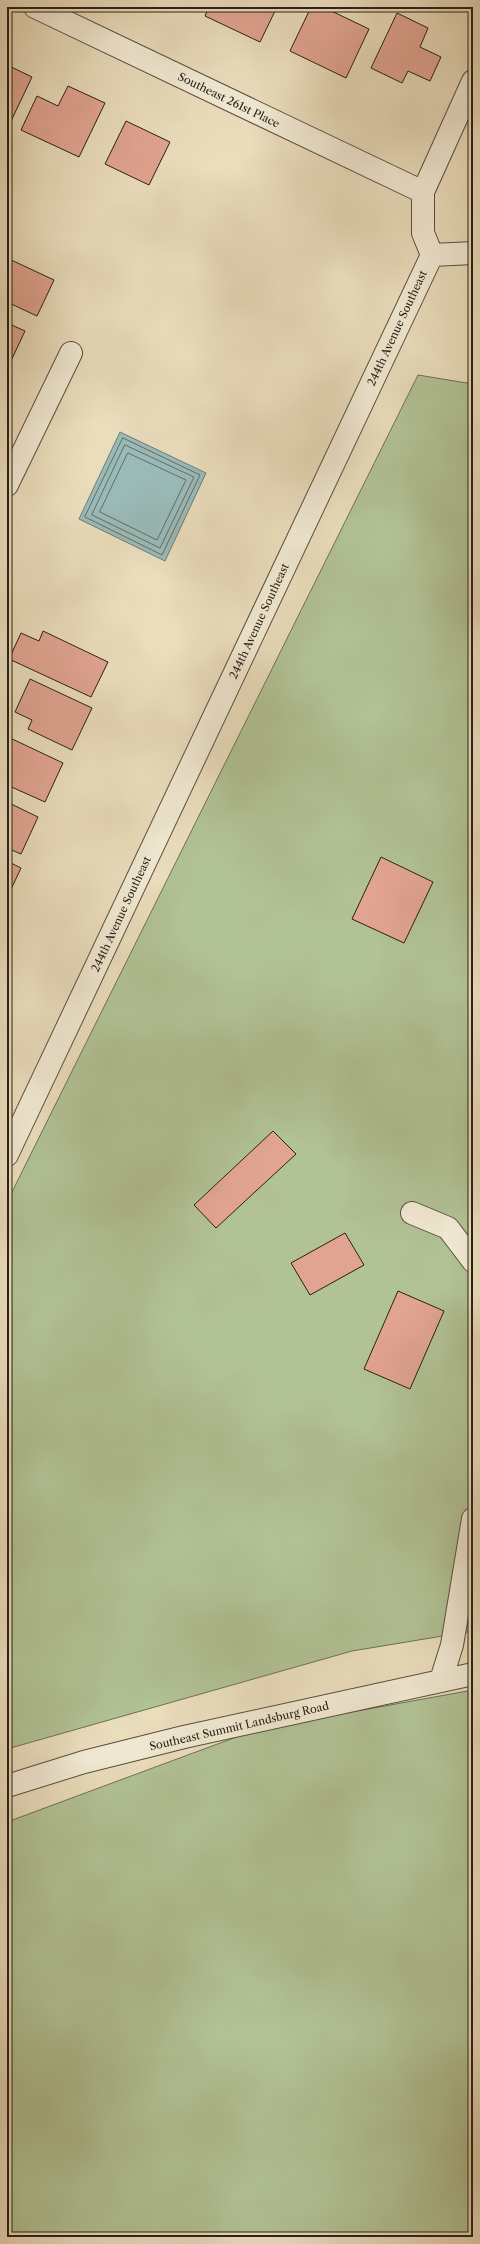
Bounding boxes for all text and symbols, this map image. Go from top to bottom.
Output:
street label: Southeast 261st Place [176,69,282,131]
street label: 244th Avenue Southeast [364,268,430,388]
street label: 244th Avenue Southeast [226,561,292,681]
street label: 244th Avenue Southeast [88,854,154,974]
street label: Southeast Summit Landsburg Road [148,1698,330,1753]

